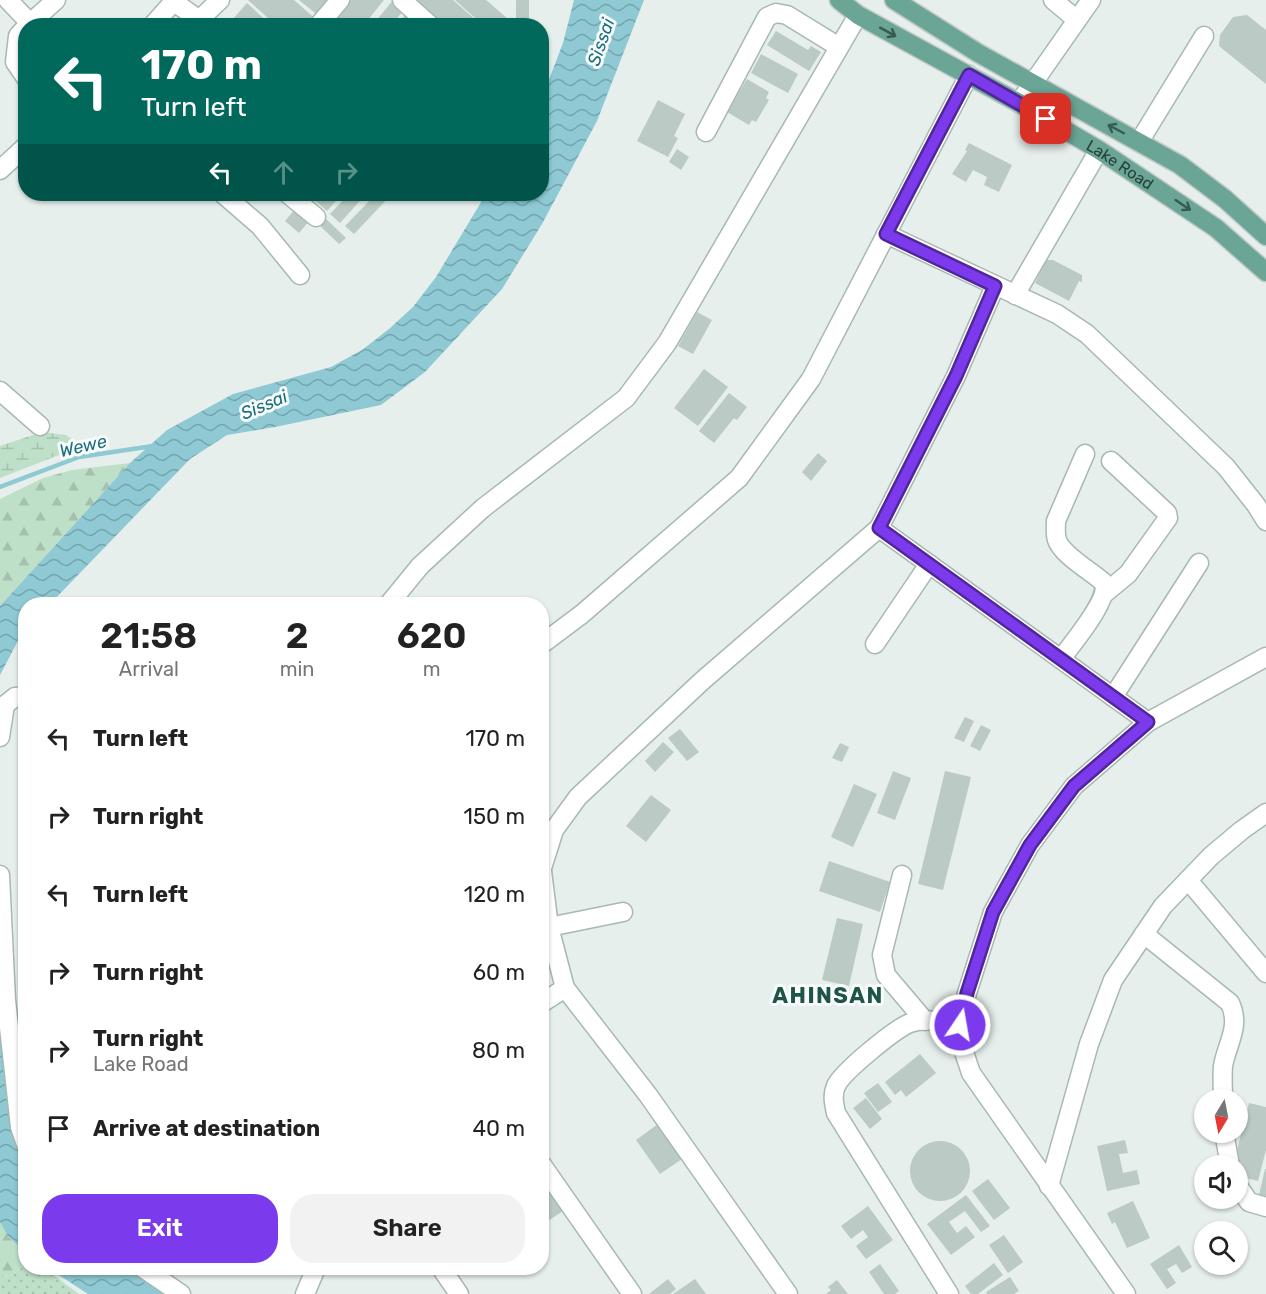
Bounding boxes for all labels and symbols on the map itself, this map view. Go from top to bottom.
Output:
water label: Sissai [583,15,620,69]
one-way arrow [879,27,897,38]
pin [1020,93,1071,144]
one-way arrow [1108,123,1126,134]
street label: Lake Road [1083,136,1157,194]
one-way arrow [1174,199,1190,211]
water label: Sissai [237,385,291,425]
water label: Wewe [57,430,109,462]
district label: AHINSAN [772,982,884,1009]
position arrow [928,993,992,1057]
north arrow [1194,1089,1248,1143]

